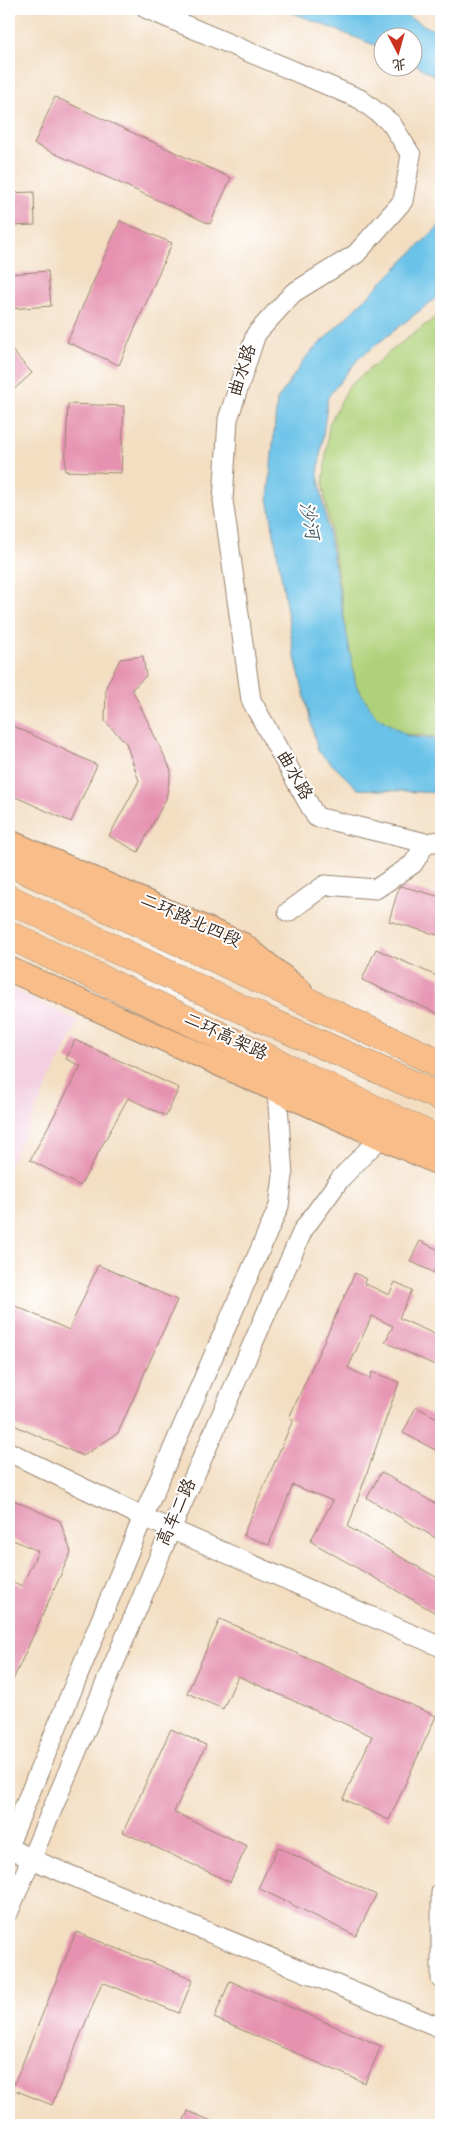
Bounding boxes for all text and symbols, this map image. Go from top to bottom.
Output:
north arrow [372,28,422,78]
text: 北 [391,52,407,74]
street label: 曲水路 [224,341,264,401]
water label: 沙河 [290,500,324,545]
street label: 曲水路 [269,746,317,806]
street label: 二环路北四段 [136,889,244,955]
street label: 二环高架路 [179,1008,271,1068]
street label: 高车二路 [152,1475,204,1551]

